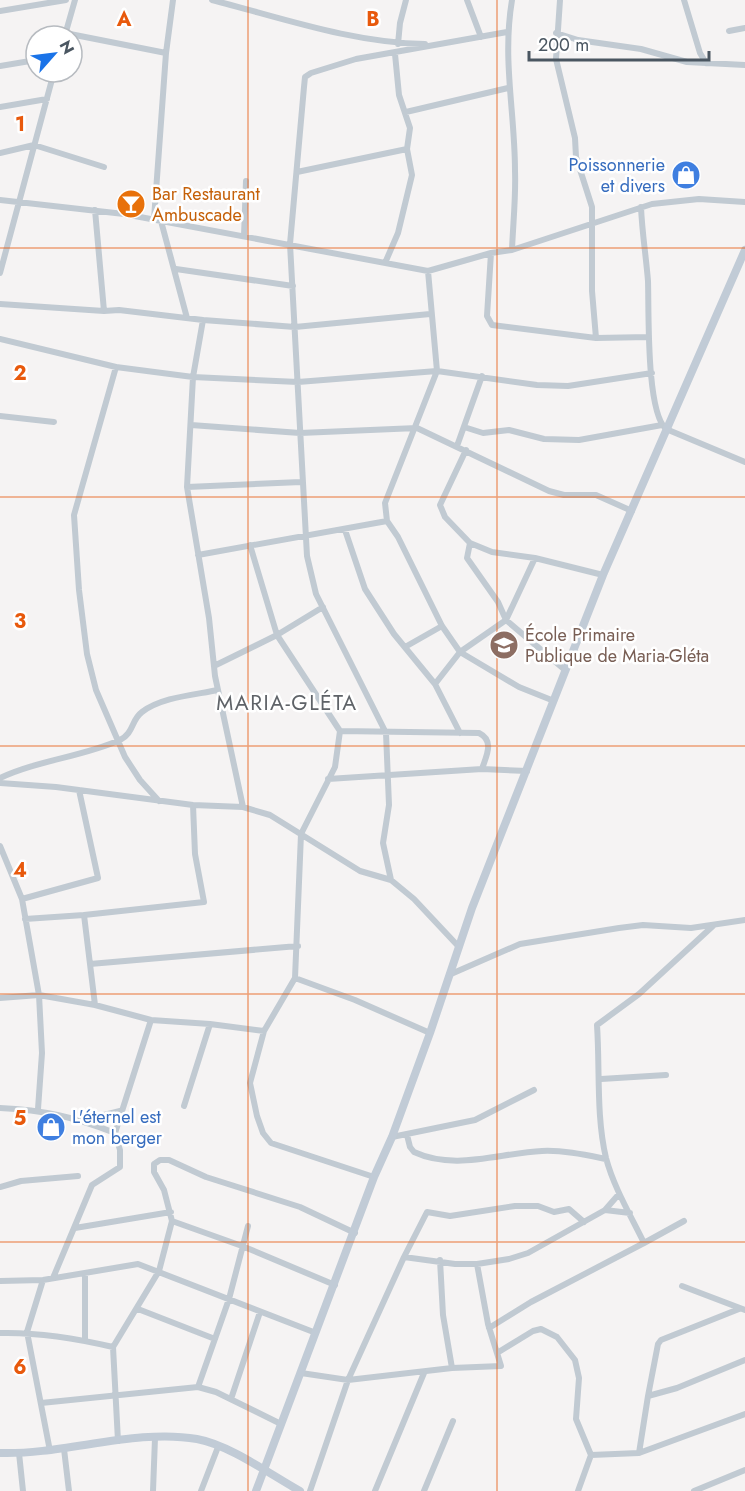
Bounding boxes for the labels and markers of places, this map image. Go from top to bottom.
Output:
place label: Poissonnerie et divers [569,152,665,199]
shop icon: Poissonnerie et divers [670,159,702,191]
place label: Bar Restaurant Ambuscade [152,181,261,228]
bar icon: Bar Restaurant Ambuscade [115,188,147,220]
place label: École Primaire Publique de Maria-Gléta [525,622,709,669]
school or university icon: École Primaire Publique de Maria-Gléta [488,629,520,661]
place label: L'éternel est mon berger [72,1104,163,1151]
shop icon: L'éternel est mon berger [35,1111,67,1143]

